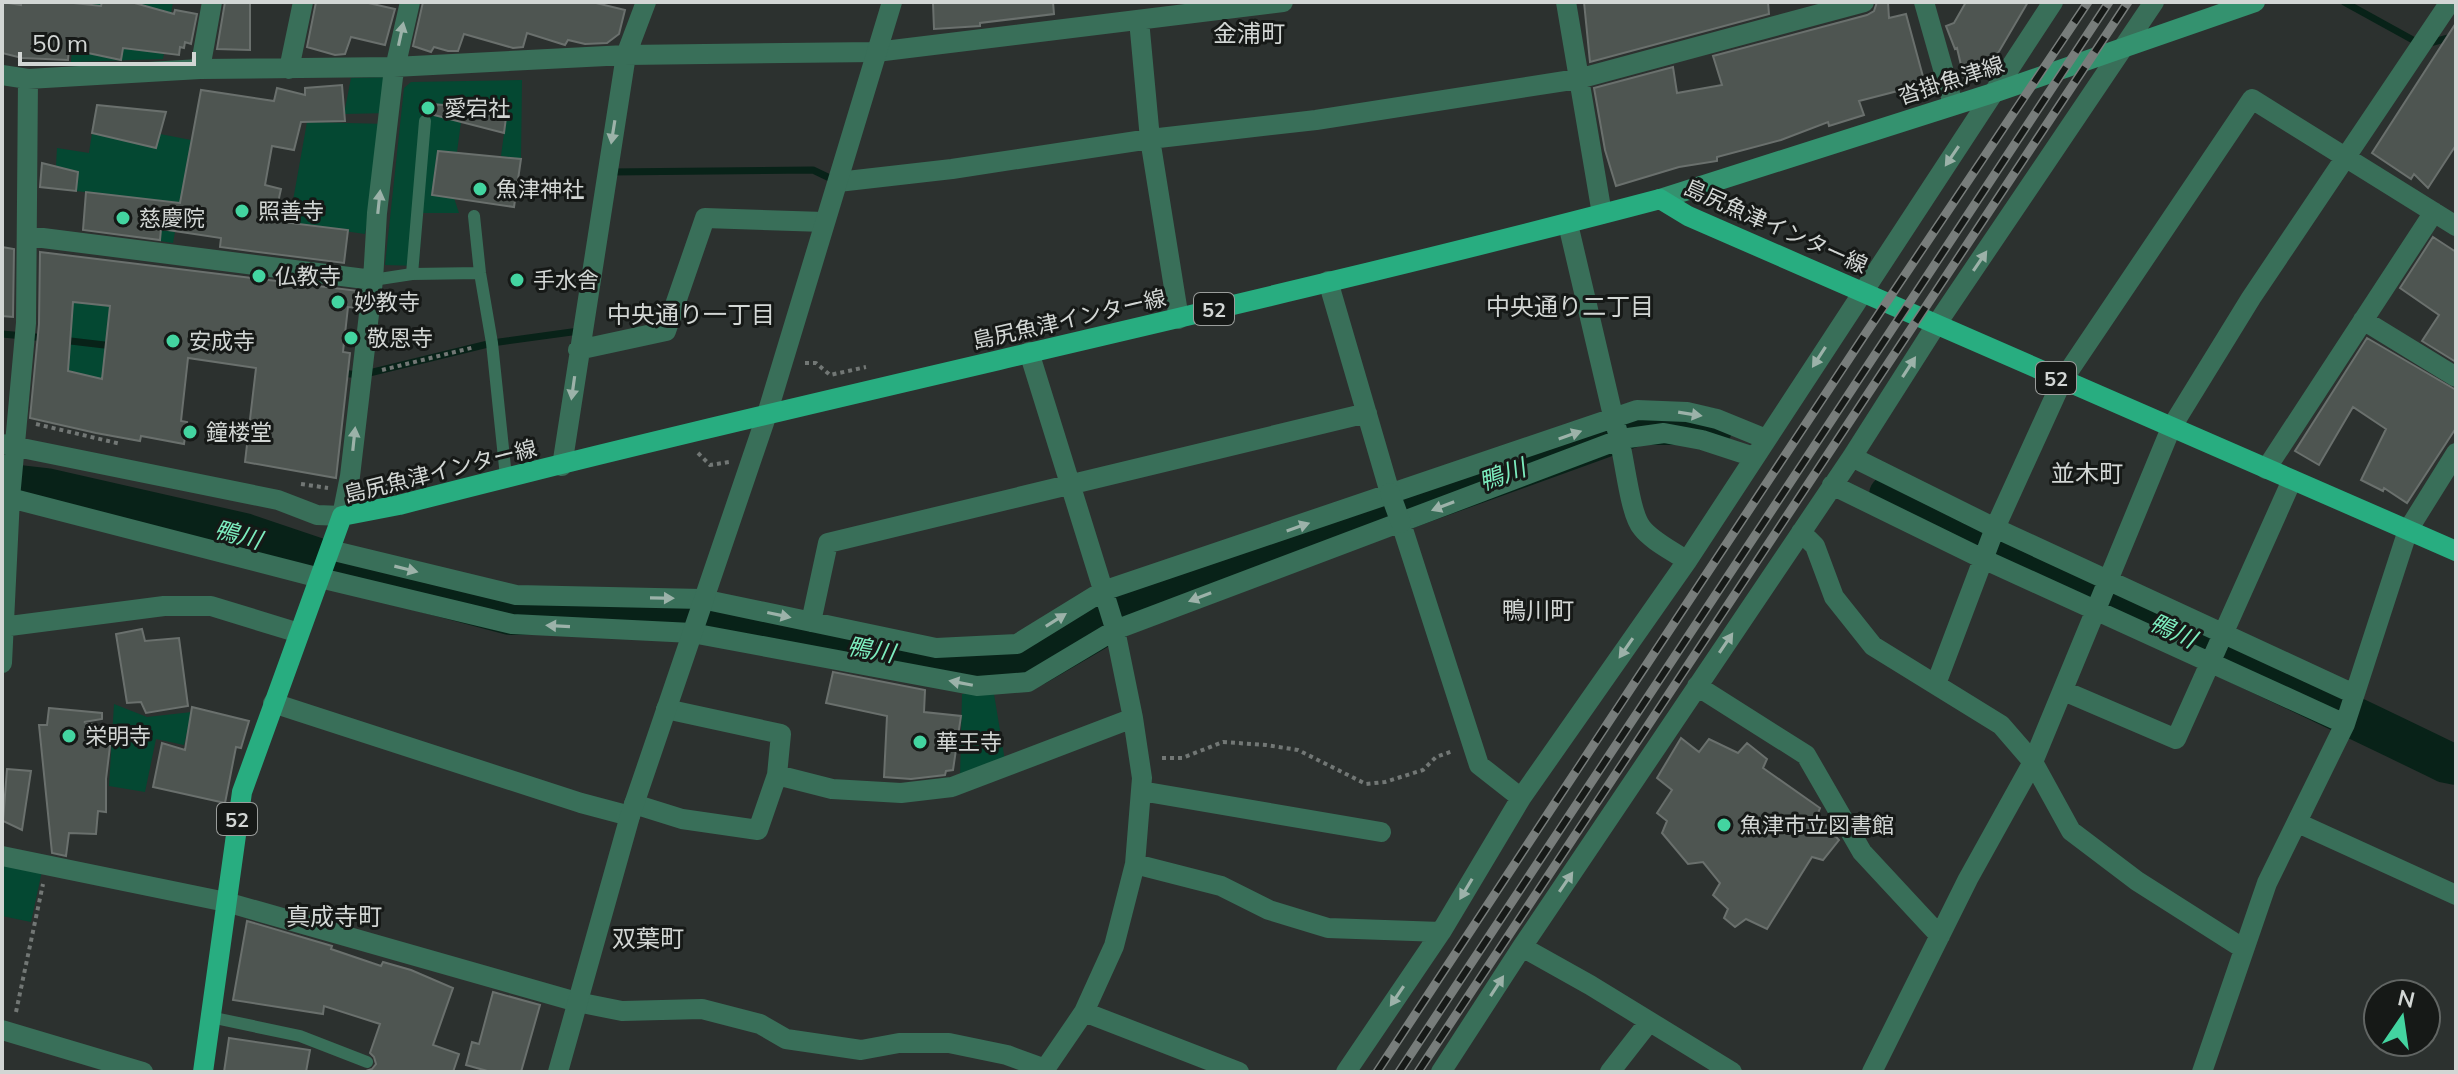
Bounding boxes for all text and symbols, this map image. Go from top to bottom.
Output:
scale bar [20,16,194,66]
district label: 金浦町 [1213,18,1285,48]
one-way arrow [395,22,408,47]
text: 50 m [32,28,88,58]
street label: 沓掛魚津線 [1894,50,2008,110]
place label: 愛宕社 [444,94,510,122]
marker: 愛宕社 [419,99,437,117]
one-way arrow [606,119,619,144]
one-way arrow [1945,146,1960,167]
street label: 島尻魚津インター線 [1680,173,1872,279]
place label: 魚津神社 [496,175,584,203]
marker: 魚津神社 [471,180,489,198]
one-way arrow [372,189,385,214]
place label: 照善寺 [258,197,324,225]
marker: 照善寺 [233,202,251,220]
place label: 慈慶院 [139,204,205,232]
marker: 慈慶院 [114,209,132,227]
one-way arrow [1972,250,1987,271]
place label: 仏教寺 [275,262,341,290]
place label: 手水舎 [533,266,599,294]
marker: 仏教寺 [250,267,268,285]
marker: 手水舎 [508,271,526,289]
street label: 島尻魚津インター線 [969,283,1169,355]
place label: 妙教寺 [354,288,420,316]
district label: 中央通り二丁目 [1486,291,1654,321]
marker: 妙教寺 [329,293,347,311]
road number: 52 [1194,293,1234,325]
district label: 中央通り一丁目 [607,299,775,329]
place label: 敬恩寺 [367,324,433,352]
place label: 安成寺 [189,327,255,355]
marker: 敬恩寺 [342,329,360,347]
marker: 安成寺 [164,332,182,350]
one-way arrow [1812,346,1827,367]
one-way arrow [1901,357,1916,378]
road number: 52 [2036,362,2076,394]
one-way arrow [566,376,579,401]
one-way arrow [1678,408,1703,421]
place label: 鐘楼堂 [206,418,272,446]
marker: 鐘楼堂 [181,423,199,441]
one-way arrow [347,426,360,451]
one-way arrow [1559,428,1583,440]
street label: 島尻魚津インター線 [341,433,539,509]
water label: 鴨川 [1474,451,1533,496]
district label: 並木町 [2051,458,2123,488]
one-way arrow [1431,500,1455,513]
water label: 鴨川 [211,513,268,555]
one-way arrow [1286,520,1310,532]
one-way arrow [393,563,418,575]
one-way arrow [1188,591,1212,604]
one-way arrow [650,592,675,605]
district label: 鴨川町 [1502,595,1574,625]
water label: 鴨川 [2145,606,2204,655]
one-way arrow [766,609,791,622]
one-way arrow [1045,614,1067,628]
one-way arrow [545,619,570,632]
water label: 鴨川 [845,630,900,668]
one-way arrow [1718,632,1733,653]
one-way arrow [1619,638,1634,659]
one-way arrow [948,677,973,689]
place label: 栄明寺 [85,722,151,750]
marker: 栄明寺 [60,727,78,745]
place label: 華王寺 [936,728,1002,756]
marker: 華王寺 [911,733,929,751]
road number: 52 [217,803,257,835]
place label: 魚津市立図書館 [1740,811,1894,839]
marker: 魚津市立図書館 [1715,816,1733,834]
one-way arrow [1558,871,1572,893]
one-way arrow [1460,878,1474,900]
district label: 真成寺町 [286,901,382,931]
district label: 双葉町 [612,923,684,953]
one-way arrow [1489,975,1503,997]
north arrow [2362,978,2442,1058]
text: N [2395,983,2418,1014]
one-way arrow [1390,986,1405,1007]

